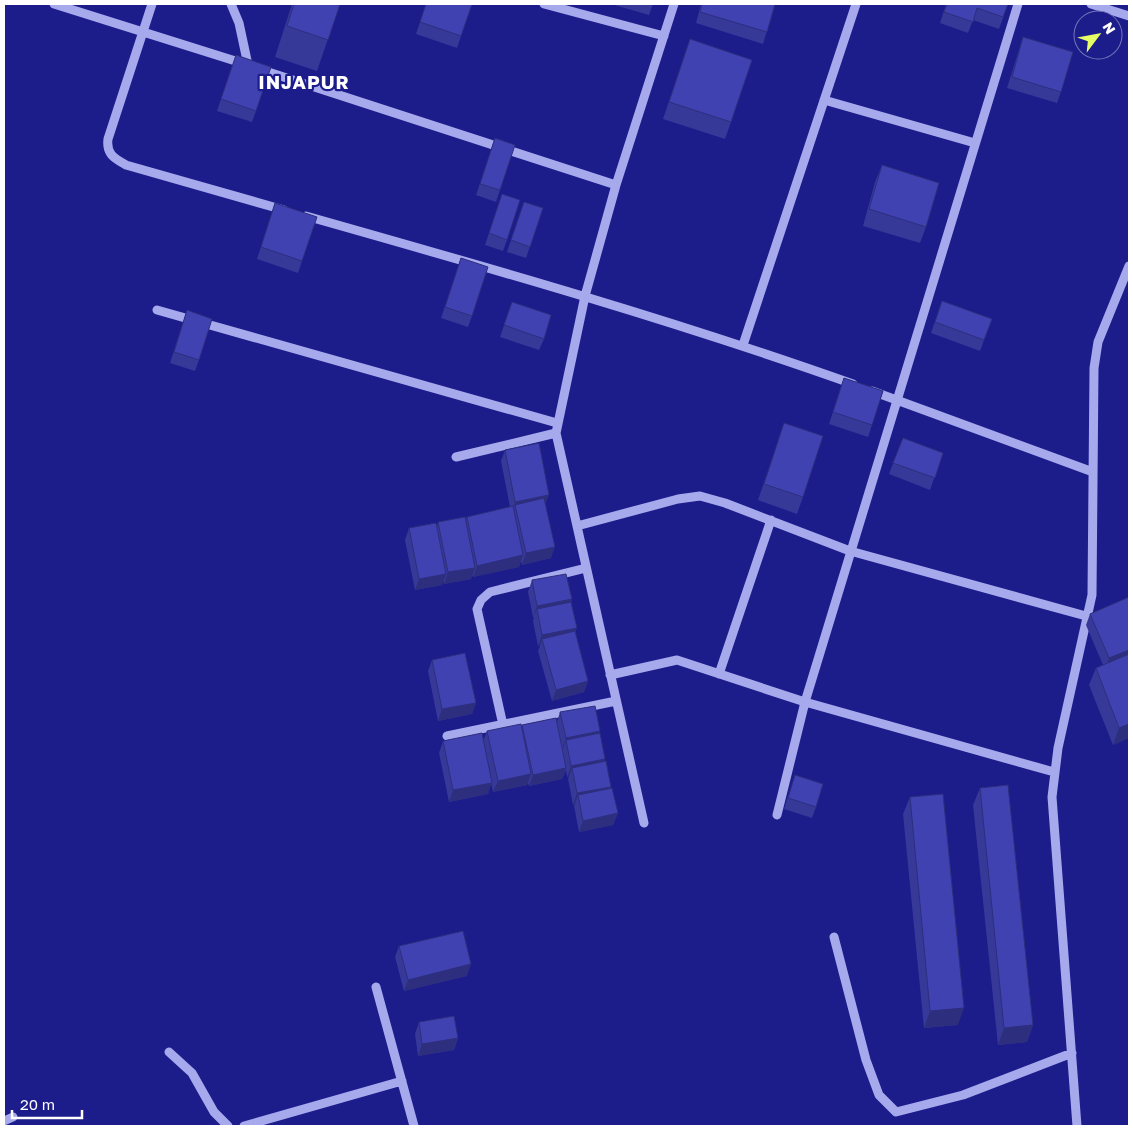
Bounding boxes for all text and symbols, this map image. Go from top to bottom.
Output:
north arrow [1073,10,1123,60]
text: N [1099,19,1119,37]
district label: INJAPUR [258,70,350,93]
scale bar [12,1088,82,1120]
text: 20 m [20,1095,55,1113]

